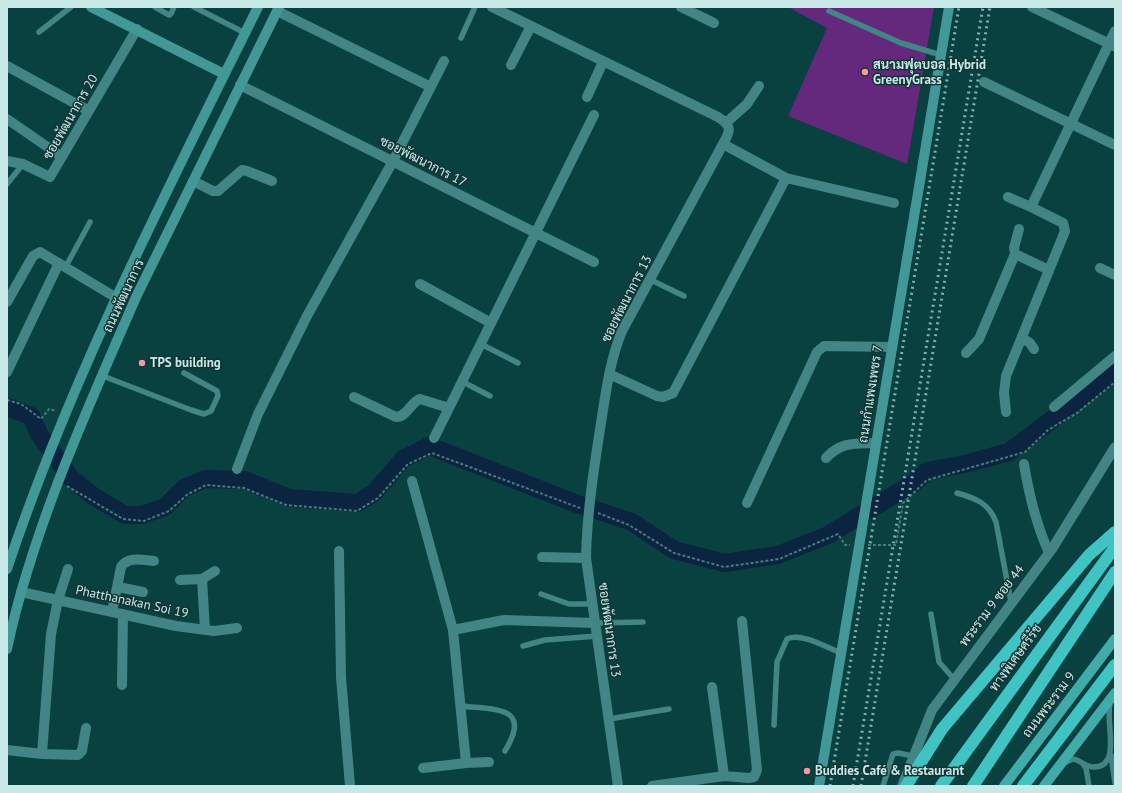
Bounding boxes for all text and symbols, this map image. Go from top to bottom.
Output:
place label: สนามฟุตบอล Hybrid GreenyGrass [873,57,986,88]
marker: สนามฟุตบอล Hybrid GreenyGrass [860,67,870,77]
street label: ซอยพัฒนาการ 20 [40,72,102,162]
street label: ซอยพัฒนาการ 17 [377,133,469,191]
street label: ซอยพัฒนาการ 13 [598,253,656,345]
street label: ถนนพัฒนาการ [100,257,148,335]
street label: ถนนกำแพงเพชร 7 [856,344,886,444]
place label: TPS building [150,355,221,371]
marker: TPS building [137,358,147,368]
street label: พระราม 9 ซอย 44 [956,562,1028,650]
street label: Phatthanakan Soi 19 [74,582,190,622]
street label: ซอยพัฒนาการ 13 [595,582,623,678]
street label: ทางพิเศษศรีรัช [986,621,1046,695]
street label: ถนนพระราม 9 [1019,669,1079,741]
place label: Buddies Café & Restaurant [815,763,964,779]
marker: Buddies Café & Restaurant [802,766,812,776]

